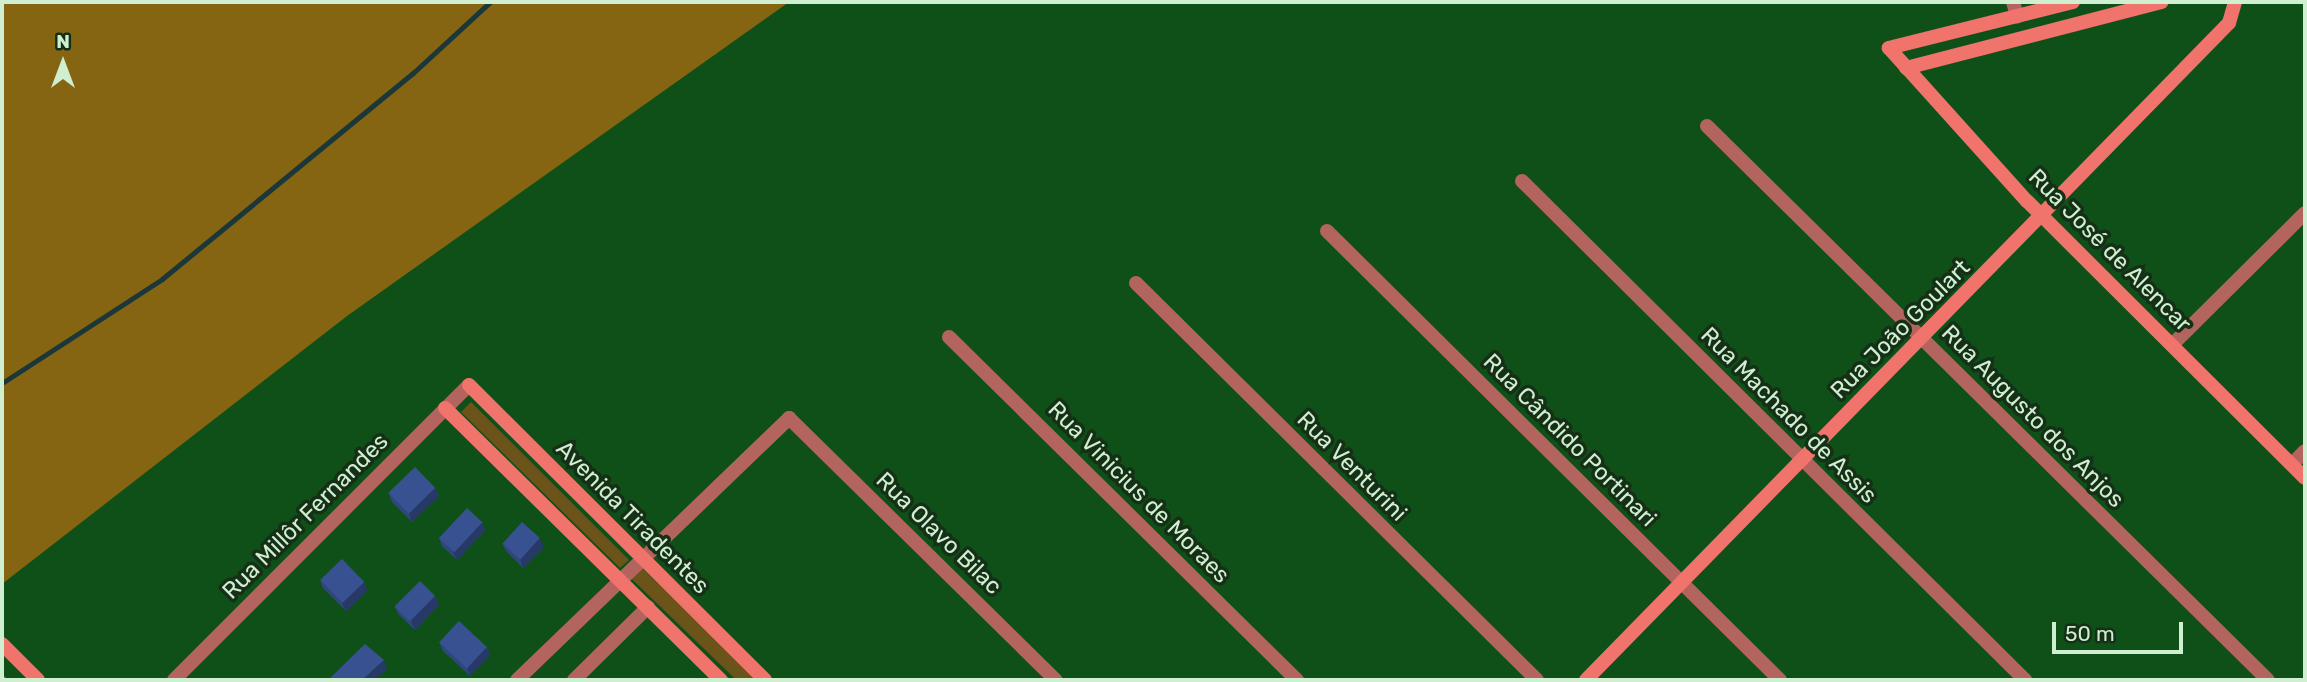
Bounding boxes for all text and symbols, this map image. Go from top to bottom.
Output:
north arrow [28,28,98,98]
text: N [56,30,70,53]
street label: Rua José de Alencar [2023,163,2197,337]
street label: Rua João Goulart [1825,254,1975,404]
street label: Rua Augusto dos Anjos [1936,319,2130,513]
street label: Rua Machado de Assis [1695,321,1883,509]
street label: Rua Cândido Portinari [1478,348,1662,532]
street label: Rua Vinicius de Moraes [1042,395,1236,589]
street label: Rua Venturini [1291,405,1413,527]
street label: Rua Millôr Fernandes [216,427,394,605]
street label: Avenida Tiradentes [551,435,715,599]
street label: Rua Olavo Bilac [870,466,1008,600]
scale bar [2055,608,2186,652]
text: 50 m [2065,621,2115,646]

